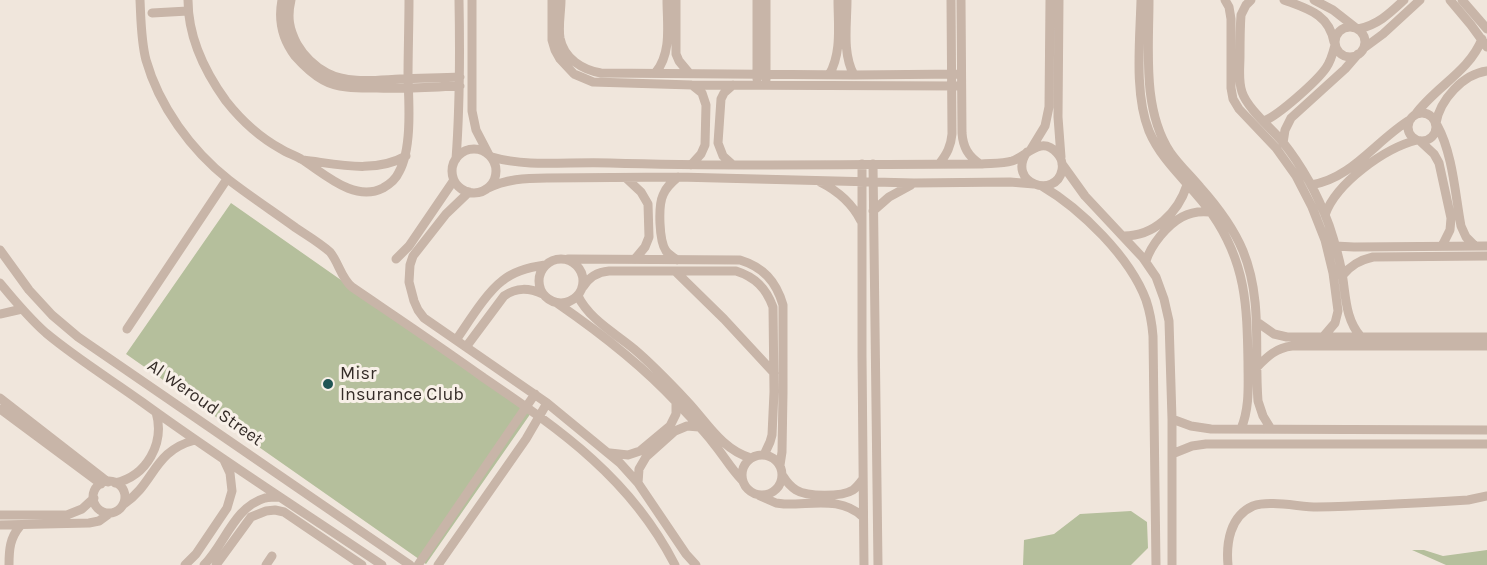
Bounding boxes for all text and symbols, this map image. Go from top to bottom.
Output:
street label: Al Weroud Street [143,355,267,451]
place label: Misr Insurance Club [340,363,464,406]
marker: Misr Insurance Club [321,377,335,391]

